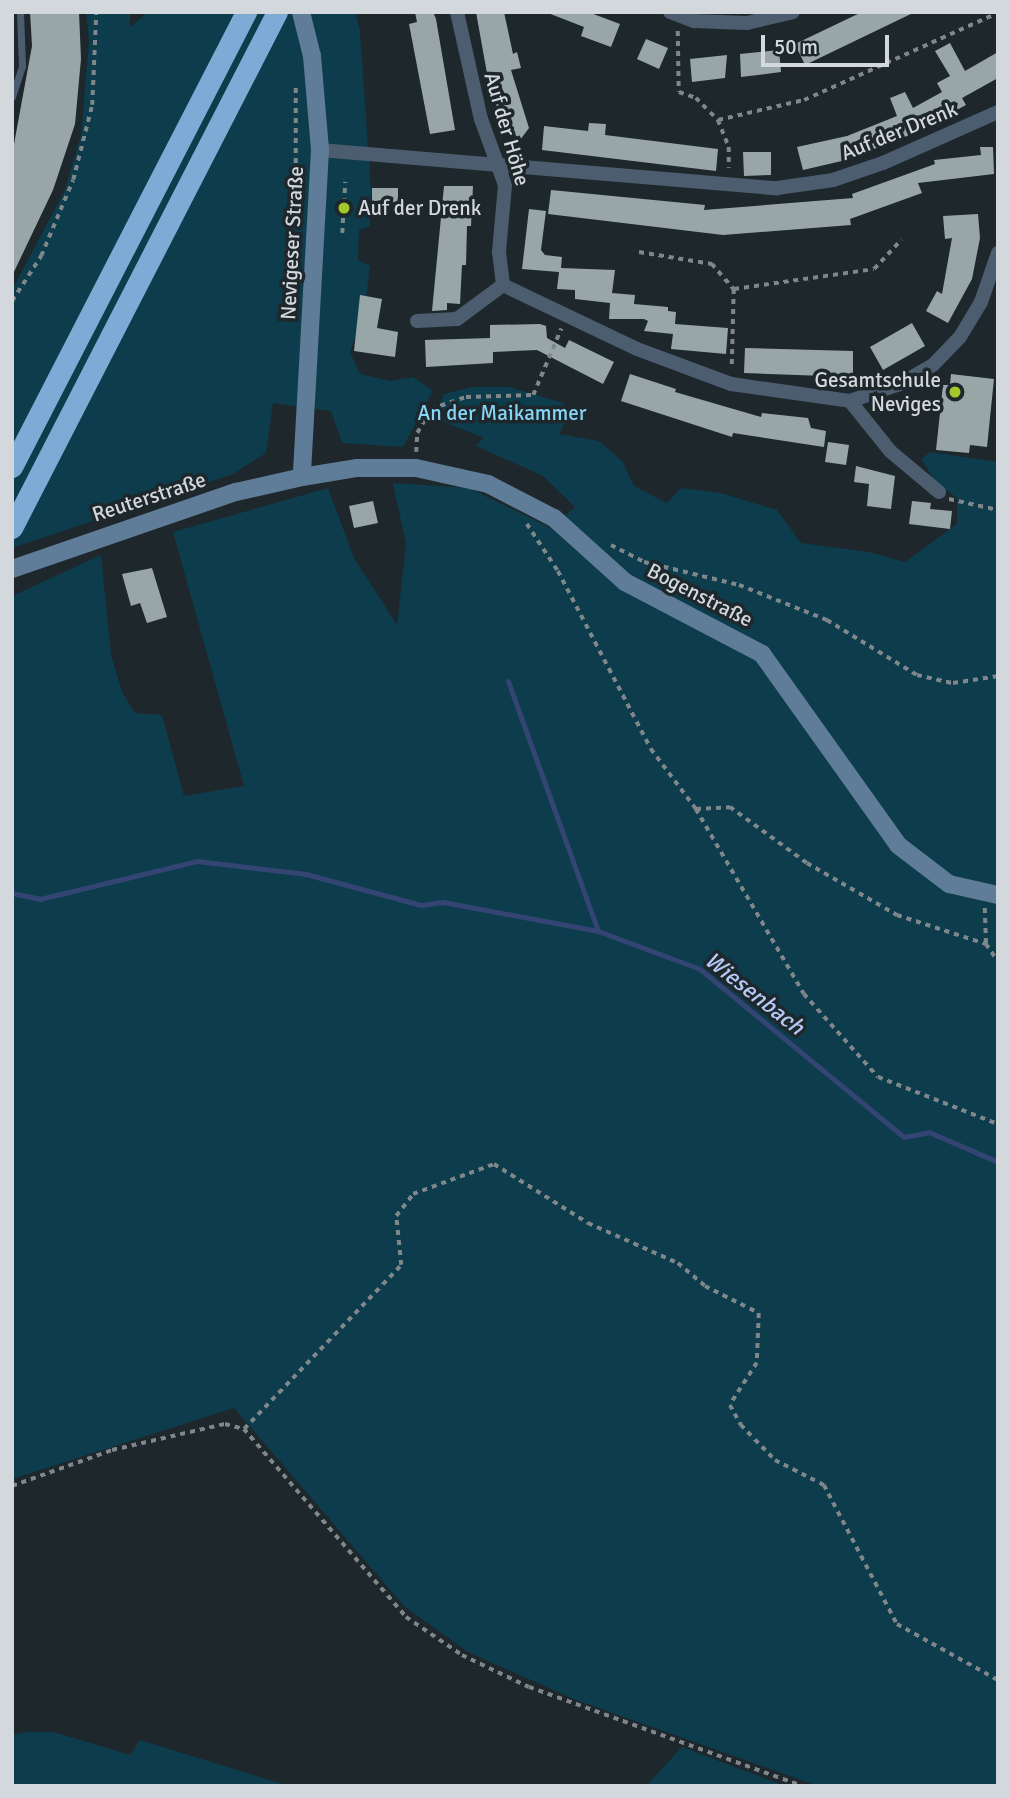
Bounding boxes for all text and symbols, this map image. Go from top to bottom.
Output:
scale bar [765,21,893,65]
text: 50 m [774,34,818,60]
street label: Auf der Höhe [479,69,535,189]
street label: Auf der Drenk [837,96,961,166]
street label: Nevigeser Straße [275,165,309,321]
place label: Auf der Drenk [358,195,481,221]
marker: Auf der Drenk [336,200,352,216]
place label: Gesamtschule Neviges [815,367,941,417]
marker: Gesamtschule Neviges [947,384,963,400]
park label: An der Maikammer [417,400,587,426]
street label: Reuterstraße [89,467,209,527]
street label: Bogenstraße [643,558,757,632]
water label: Wiesenbach [699,947,809,1041]

